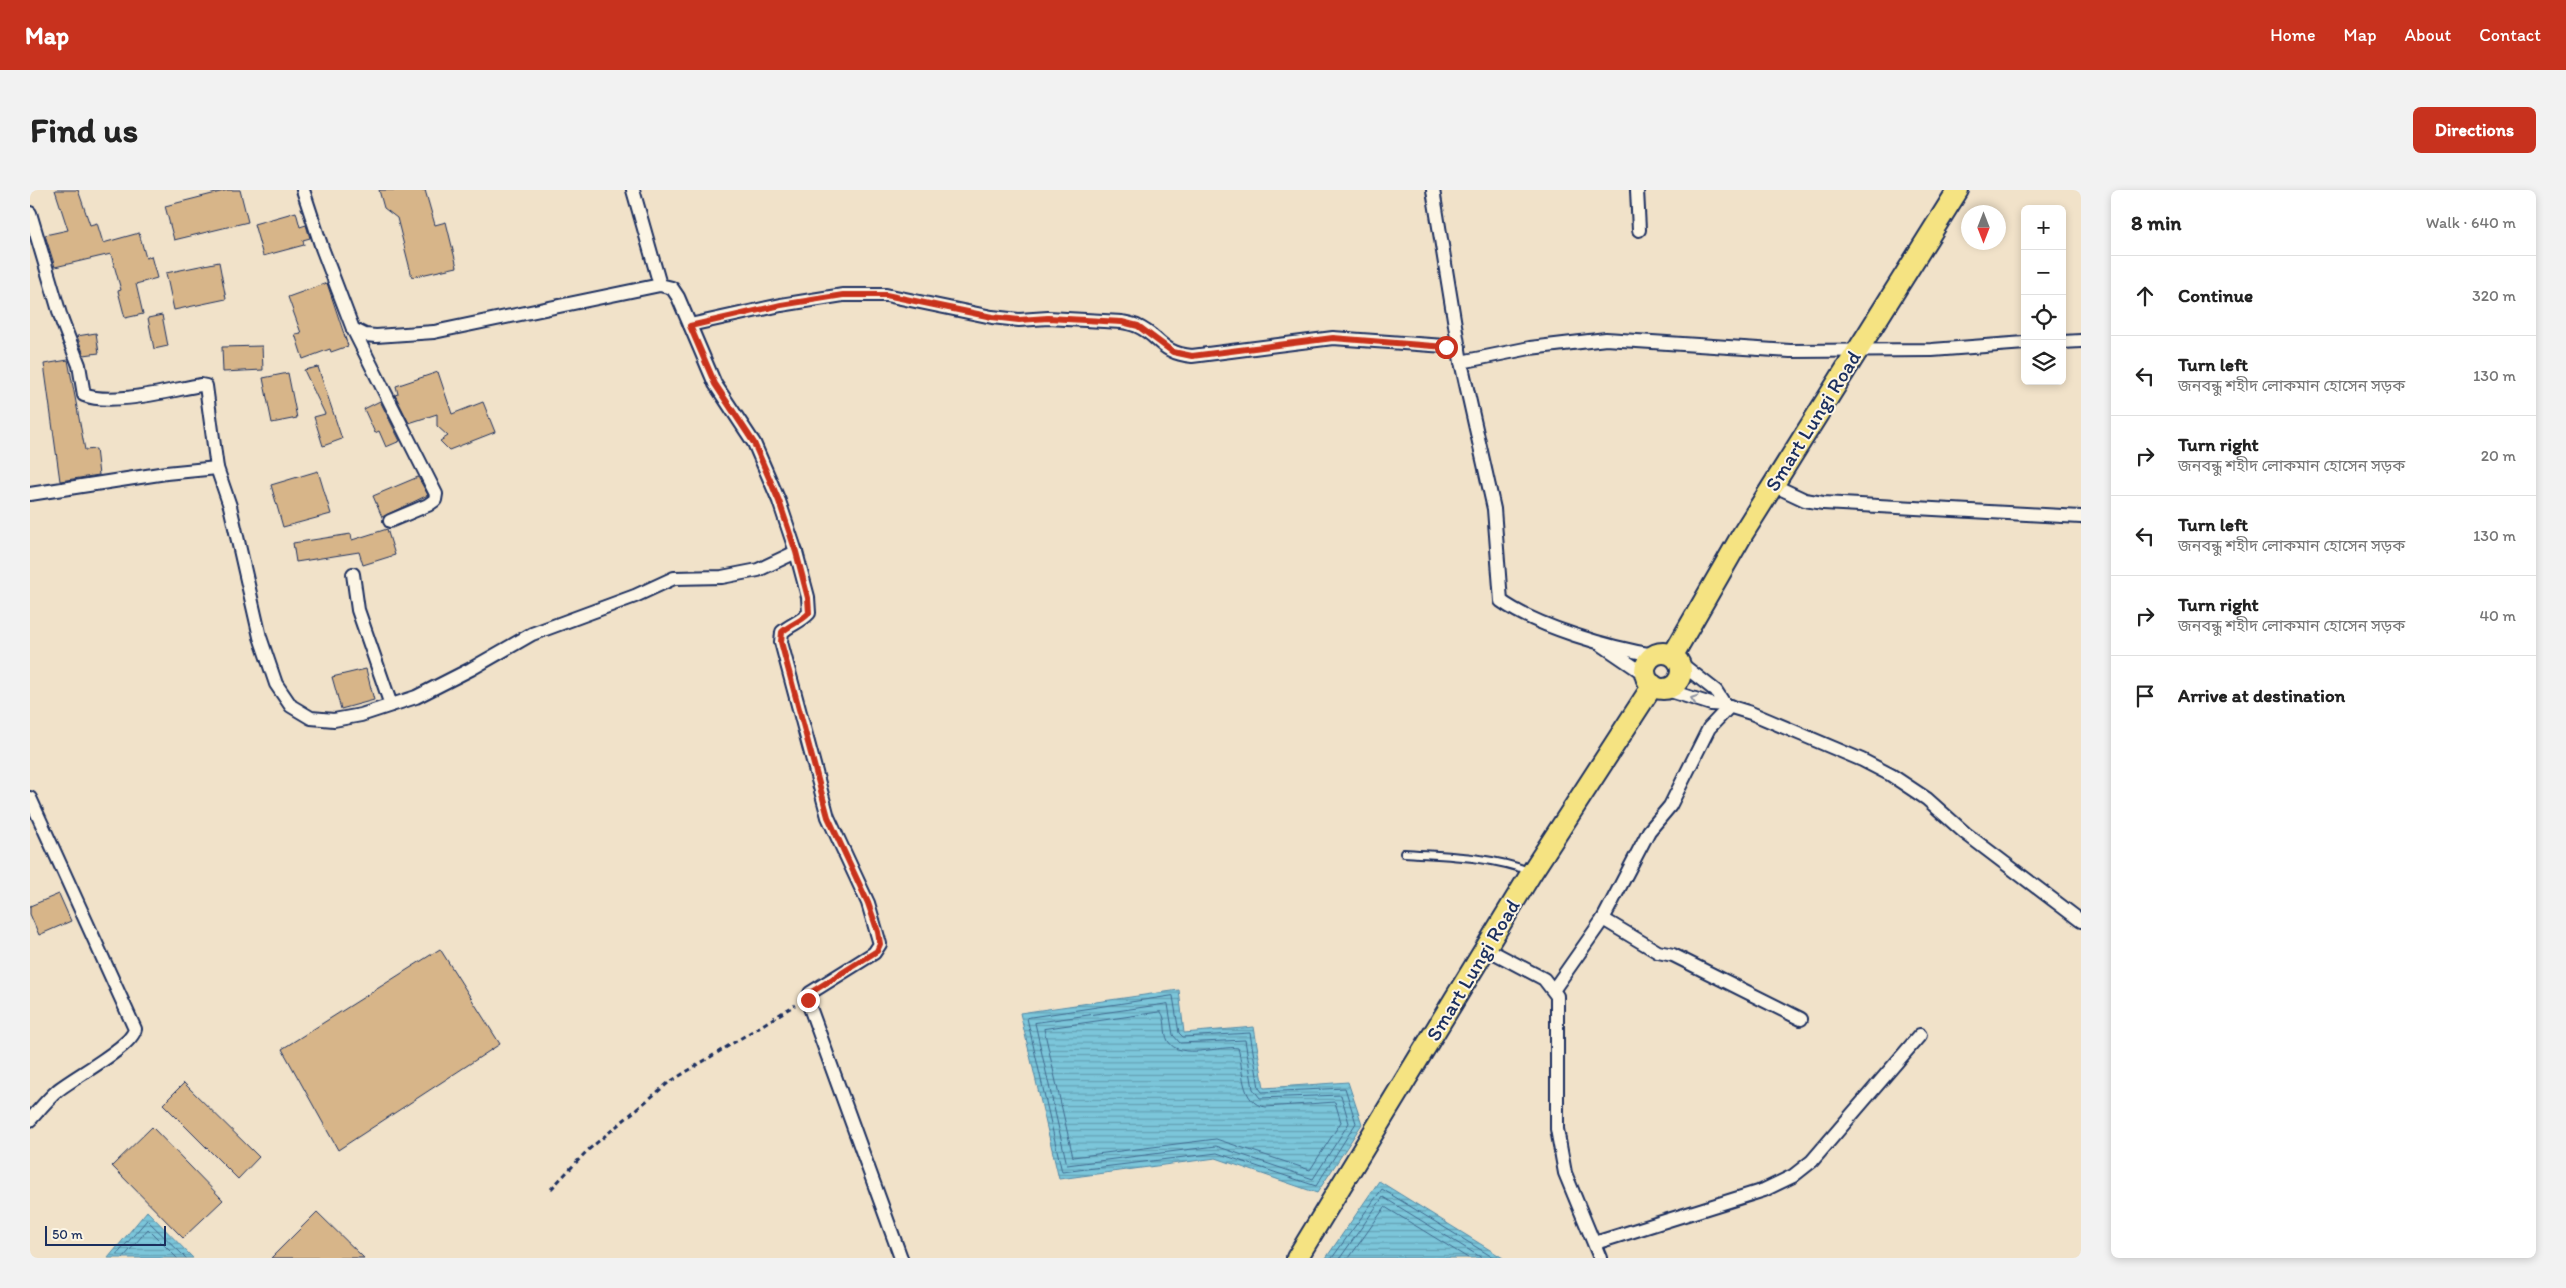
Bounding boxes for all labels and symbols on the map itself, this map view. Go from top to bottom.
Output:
north arrow [1961,205,2006,250]
route start [1435,336,1458,359]
street label: Smart Lungi Road [1759,345,1866,496]
one-way arrow [1690,695,1698,705]
street label: Smart Lungi Road [1420,894,1525,1045]
route end [797,989,820,1012]
scale bar [45,1223,166,1246]

